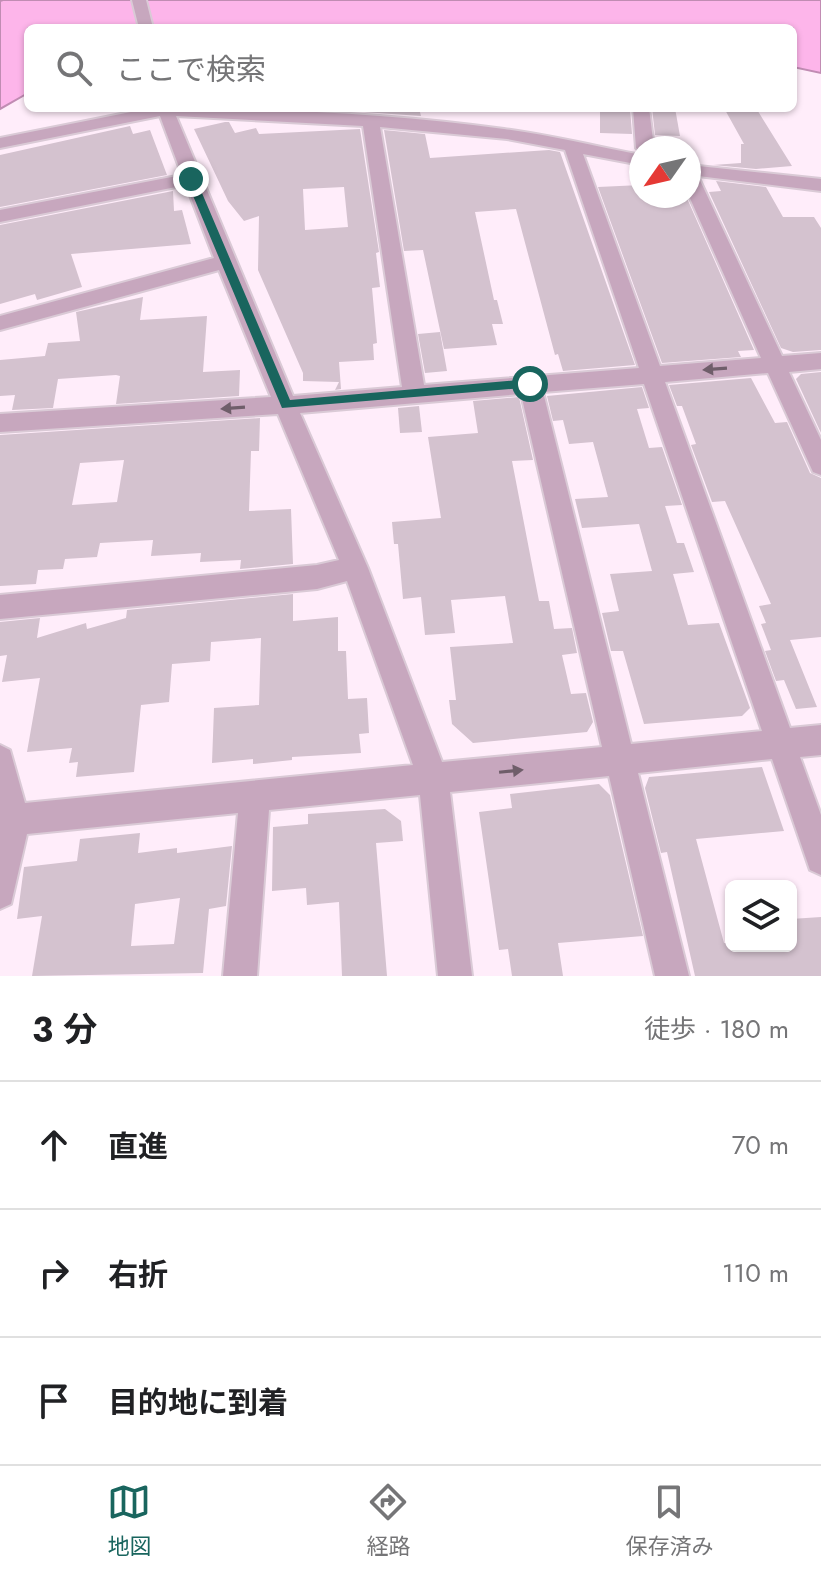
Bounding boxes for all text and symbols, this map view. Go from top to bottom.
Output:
search box [24,24,797,112]
icon: search [52,46,96,90]
text: ここで検索 [116,48,266,91]
north arrow [629,136,701,208]
route end [173,161,209,197]
one-way arrow [702,363,727,376]
route start [512,366,548,402]
one-way arrow [220,402,245,415]
one-way arrow [499,764,524,777]
map controls [725,880,797,952]
button: layers [725,880,797,952]
text: 3 分 [32,1005,97,1054]
text: 徒歩 · 180 m [644,1010,789,1048]
icon: ahead [32,1123,76,1167]
text: 直進 [108,1125,168,1168]
text: 70 m [732,1126,789,1164]
icon: right [32,1251,76,1295]
text: 右折 [108,1253,168,1296]
text: 110 m [722,1254,789,1292]
icon: arrive [32,1379,76,1423]
text: 目的地に到着 [108,1381,288,1424]
tab: 地図 [107,1480,152,1562]
tab: 経路 [366,1480,411,1562]
tab: 保存済み [625,1480,714,1562]

